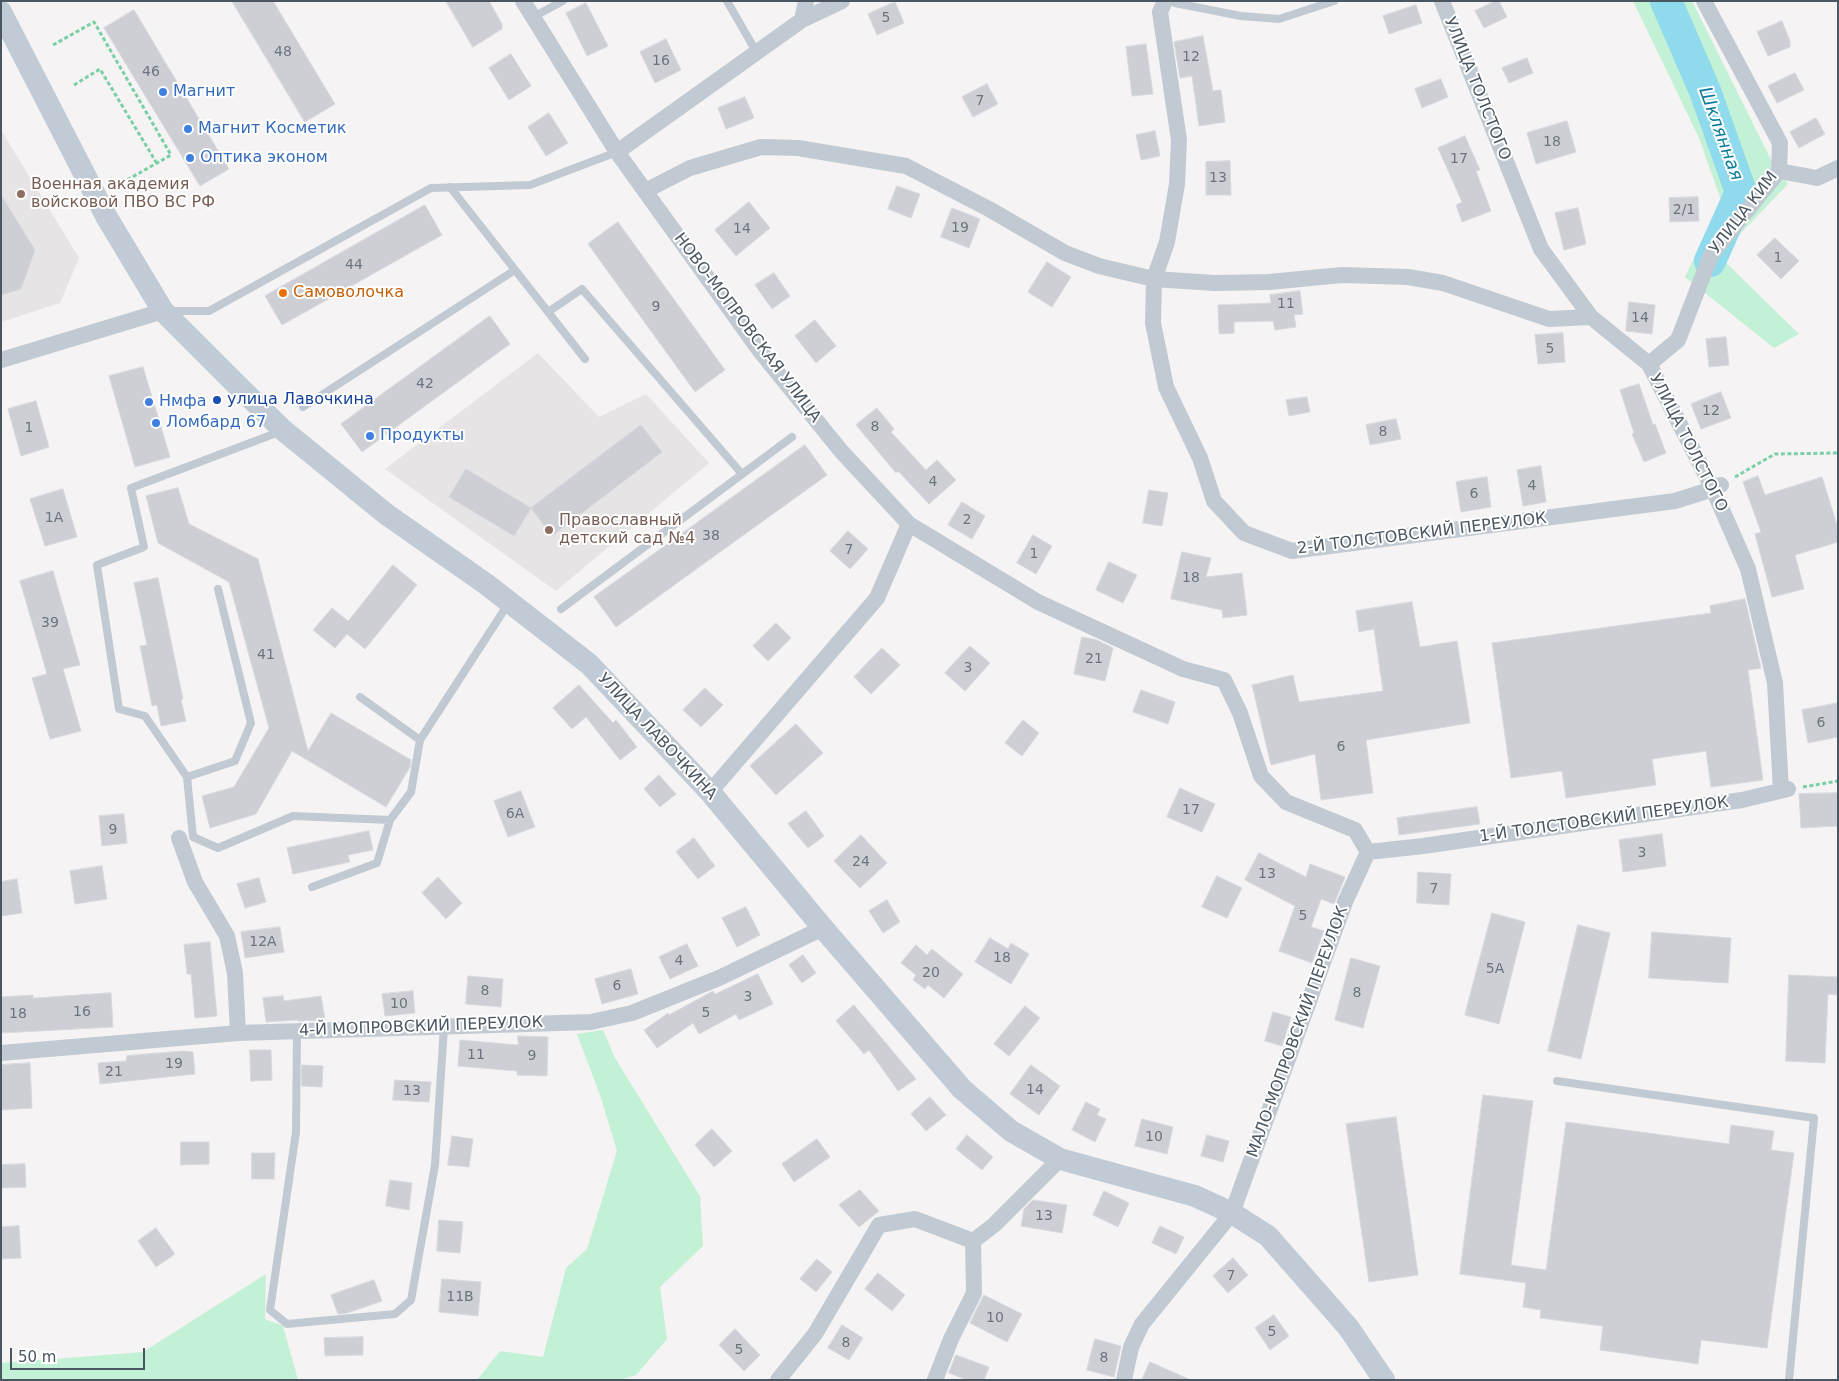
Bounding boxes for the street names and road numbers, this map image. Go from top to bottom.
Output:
street label: УЛИЦА ТОЛСТОГО [1440,15,1514,163]
street label: УЛИЦА КИМ [1706,168,1782,258]
street label: НОВО-МОПРОВСКАЯ УЛИЦА [669,229,825,427]
street label: УЛИЦА ТОЛСТОГО [1645,371,1731,515]
street label: 2-Й ТОЛСТОВСКИЙ ПЕРЕУЛОК [1296,509,1548,559]
street label: УЛИЦА ЛАВОЧКИНА [593,670,721,804]
street label: 1-Й ТОЛСТОВСКИЙ ПЕРЕУЛОК [1478,793,1730,847]
street label: МАЛО-МОПРОВСКИЙ ПЕРЕУЛОК [1243,904,1353,1160]
street label: 4-Й МОПРОВСКИЙ ПЕРЕУЛОК [299,1013,543,1041]

